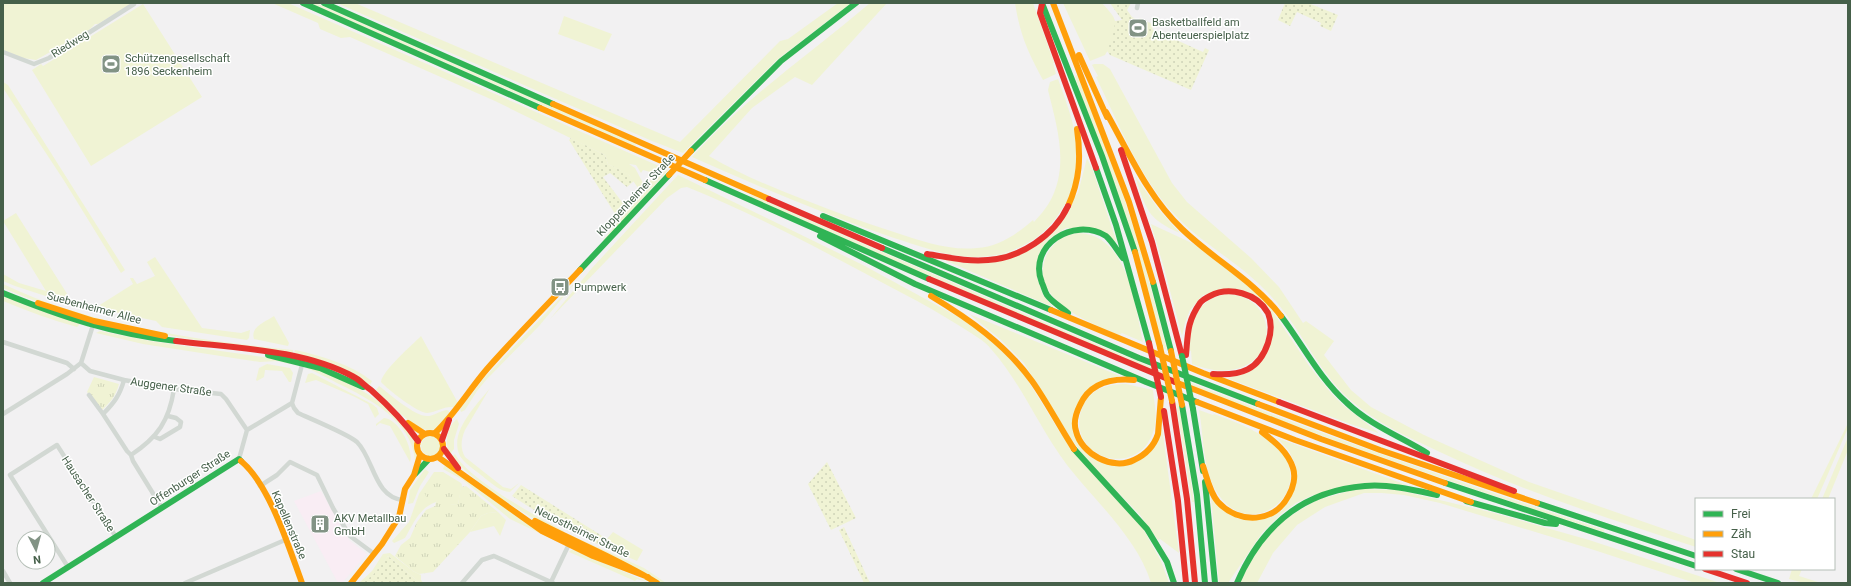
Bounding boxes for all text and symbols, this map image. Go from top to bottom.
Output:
place label: Basketballfeld am Abenteuerspielplatz [1152,16,1250,42]
sports icon: Basketballfeld am Abenteuerspielplatz [1127,17,1149,39]
street label: Riedweg [49,27,91,61]
place label: Schützengesellschaft 1896 Seckenheim [125,52,230,78]
sports icon: Schützengesellschaft 1896 Seckenheim [100,53,122,75]
street label: Kloppenheimer Straße [594,151,678,239]
bus stop icon: Pumpwerk [549,276,571,298]
place label: Pumpwerk [574,281,627,294]
street label: Suebenheimer Allee [45,289,143,327]
street label: Auggener Straße [130,375,213,399]
street label: Offenburger Straße [147,447,233,509]
street label: Hausacher Straße [59,454,117,534]
street label: Kapellenstraße [269,489,309,561]
legend [1695,498,1835,570]
street label: Neuostheimer Straße [533,503,632,561]
text: Frei [1731,507,1751,521]
place label: AKV Metallbau GmbH [334,512,406,538]
building icon: AKV Metallbau GmbH [309,513,331,535]
text: Zäh [1731,527,1751,541]
north arrow [16,530,56,570]
text: Stau [1731,547,1755,561]
text: N [32,553,42,566]

